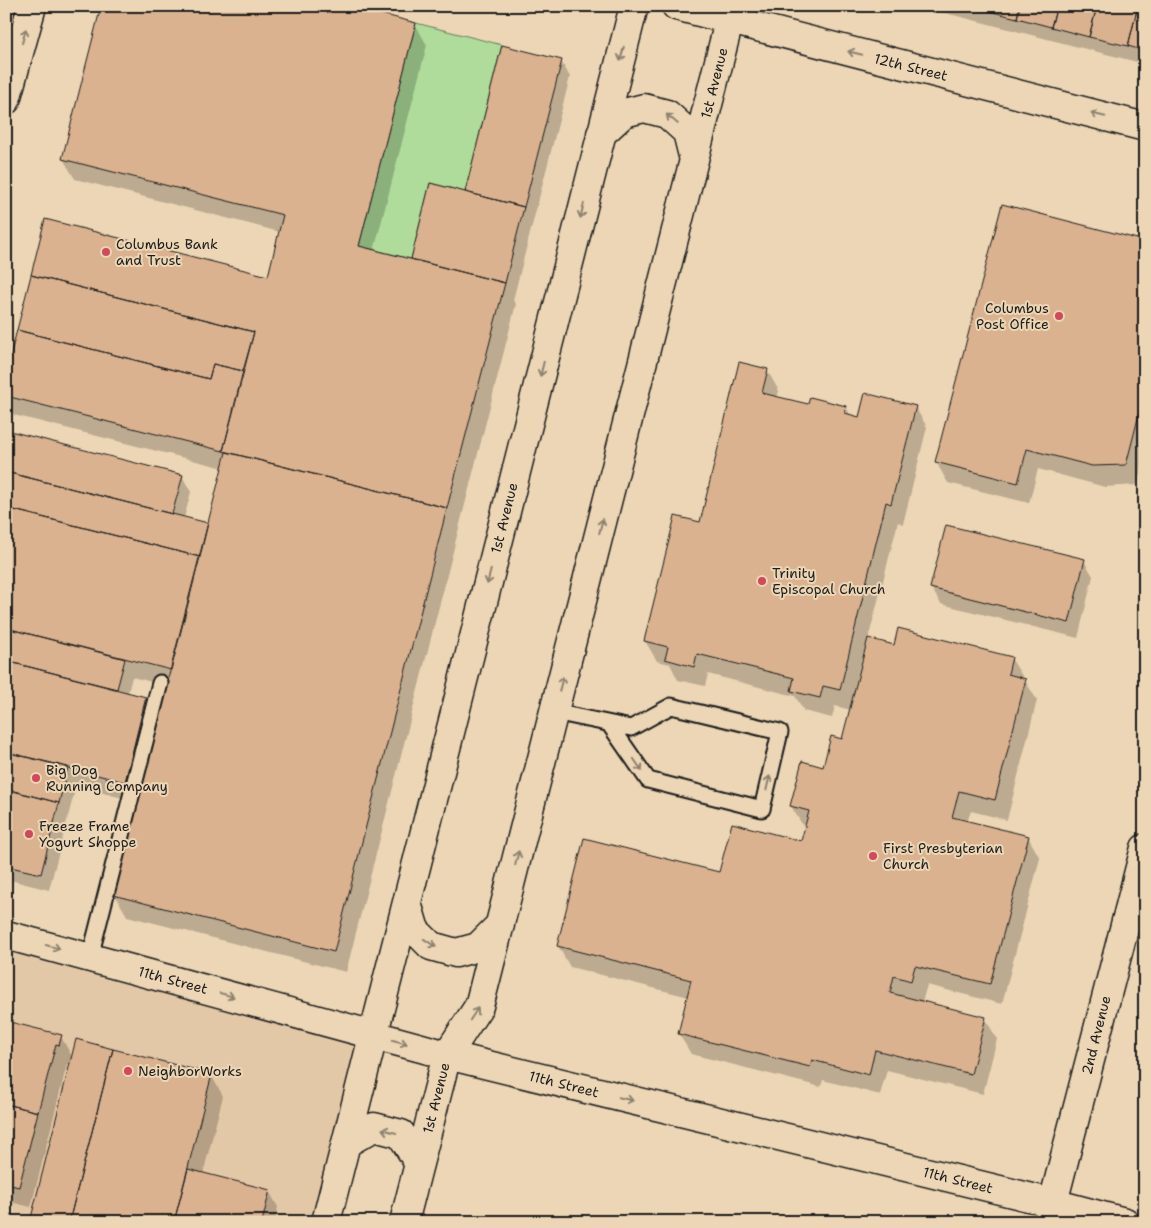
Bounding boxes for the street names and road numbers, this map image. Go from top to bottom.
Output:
street label: 1st Avenue [697,46,731,120]
street label: 12th Street [872,49,950,85]
street label: 1st Avenue [487,481,521,555]
street label: 11th Street [136,962,210,998]
street label: 2nd Avenue [1077,994,1115,1076]
street label: 1st Avenue [419,1061,453,1135]
street label: 11th Street [527,1067,601,1101]
street label: 11th Street [921,1163,995,1197]

